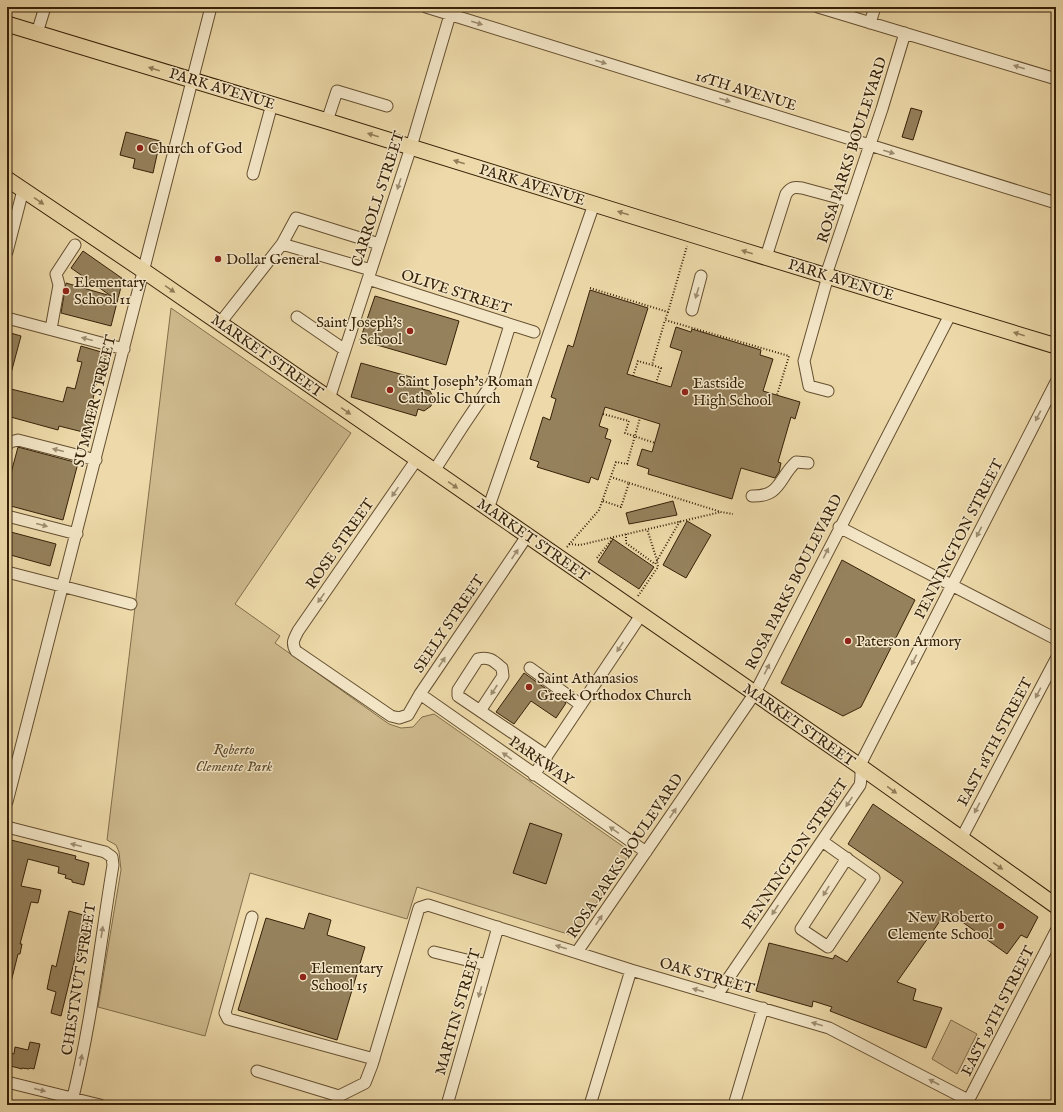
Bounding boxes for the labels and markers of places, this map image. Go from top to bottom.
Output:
place label: Church of God [148,139,243,158]
marker: Church of God [135,143,145,153]
place label: Dollar General [226,250,320,269]
marker: Dollar General [213,254,223,264]
place label: Elementary School 11 [74,273,147,309]
marker: Elementary School 11 [61,286,71,296]
place label: Saint Joseph's School [316,313,403,349]
marker: Saint Joseph's School [405,326,415,336]
place label: Saint Joseph's Roman Catholic Church [398,372,533,408]
place label: Eastside High School [693,374,772,410]
marker: Saint Joseph's Roman Catholic Church [385,385,395,395]
marker: Eastside High School [680,387,690,397]
place label: Paterson Armory [856,632,962,651]
marker: Paterson Armory [843,636,853,646]
place label: Saint Athanasios Greek Orthodox Church [537,669,691,705]
marker: Saint Athanasios Greek Orthodox Church [524,682,534,692]
place label: New Roberto Clemente School [887,908,994,944]
marker: New Roberto Clemente School [996,921,1006,931]
place label: Elementary School 15 [311,959,384,995]
marker: Elementary School 15 [298,972,308,982]

